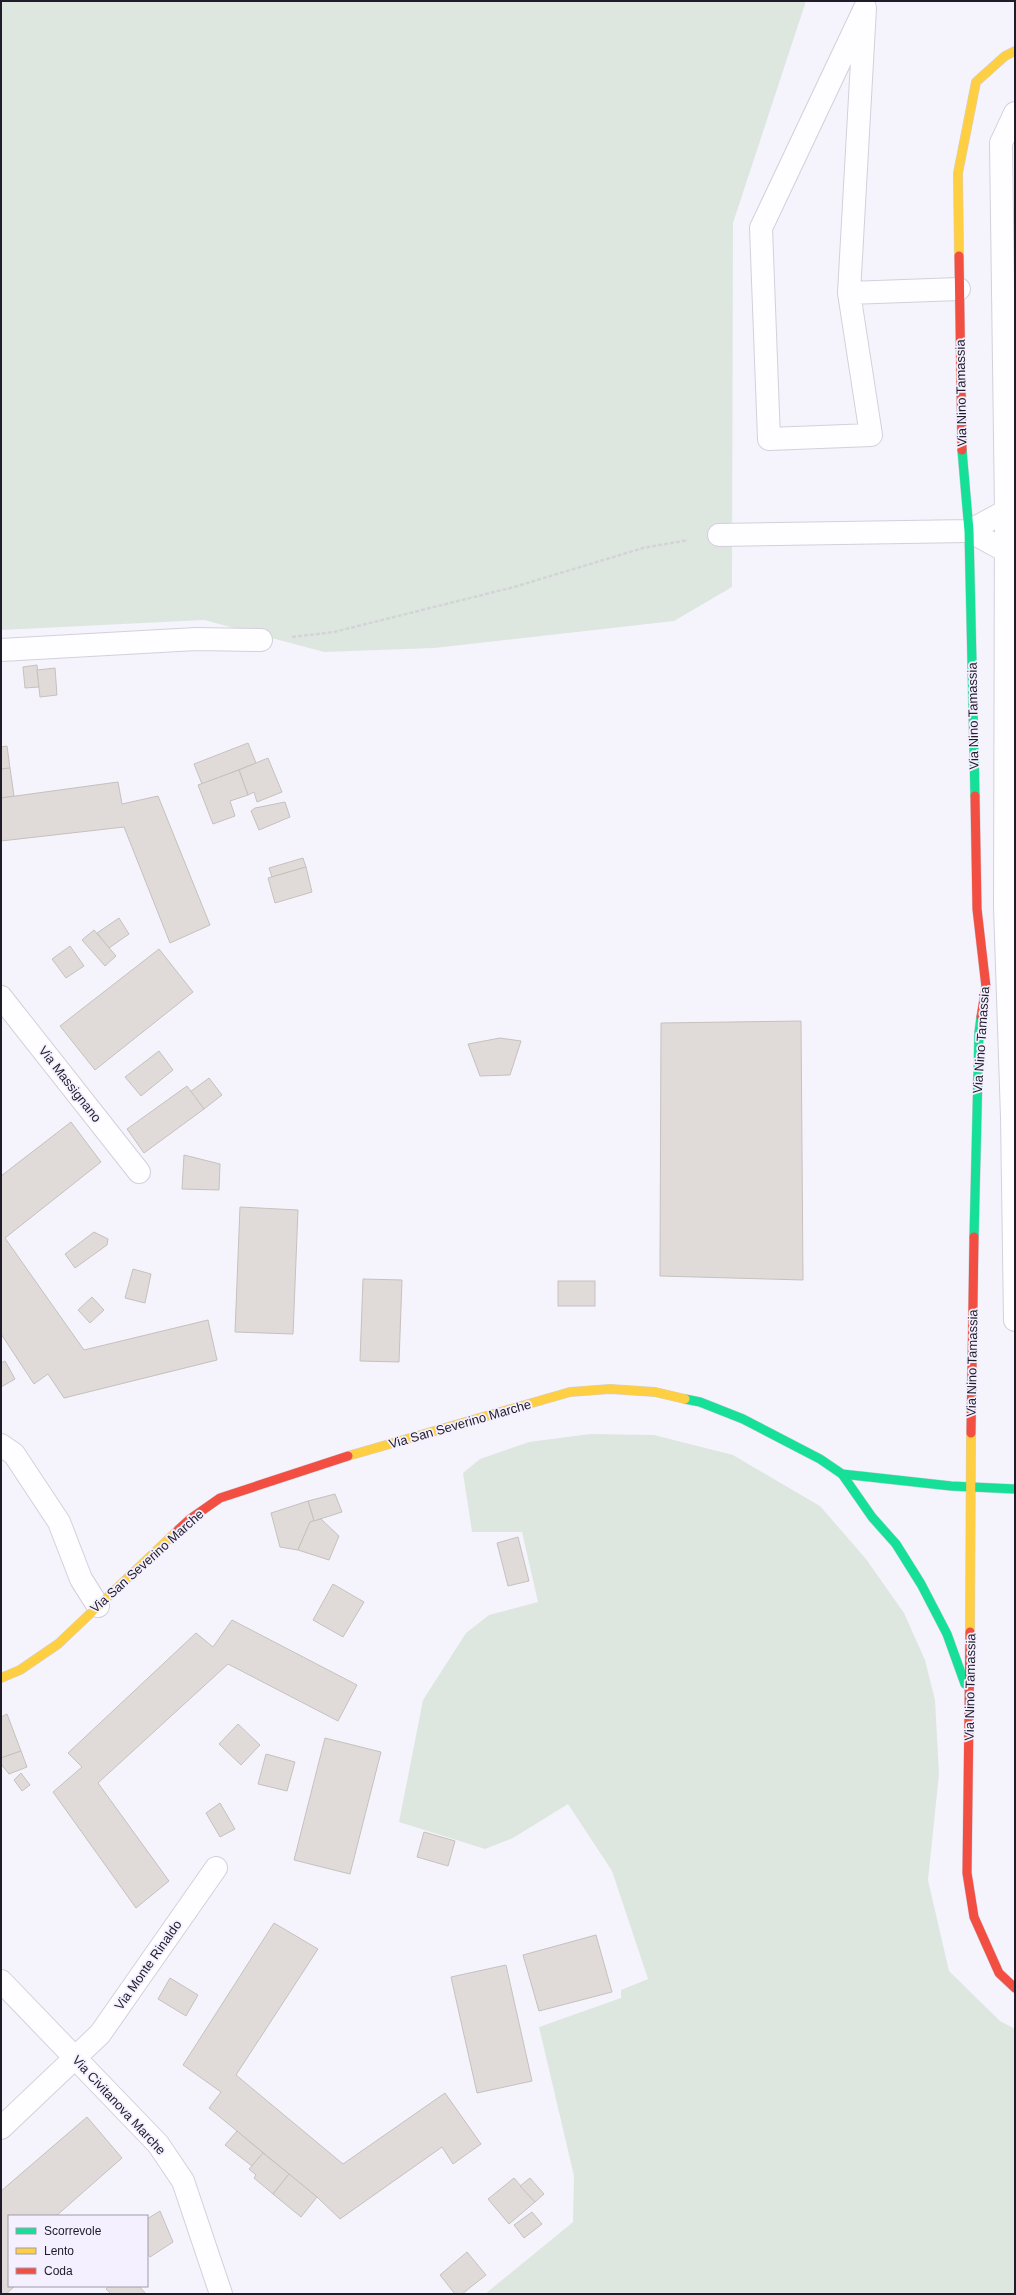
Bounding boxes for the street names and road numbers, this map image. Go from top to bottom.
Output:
street label: Via Nino Tamassia [953,339,969,447]
street label: Via Nino Tamassia [965,662,981,770]
street label: Via Nino Tamassia [970,985,992,1094]
street label: Via Massignano [36,1043,104,1125]
street label: Via Nino Tamassia [964,1309,980,1417]
street label: Via San Severino Marche [387,1397,533,1451]
street label: Via San Severino Marche [87,1506,207,1616]
street label: Via Nino Tamassia [962,1633,978,1741]
street label: Via Monte Rinaldo [111,1917,185,2013]
street label: Via Civitanova Marche [69,2052,169,2158]

